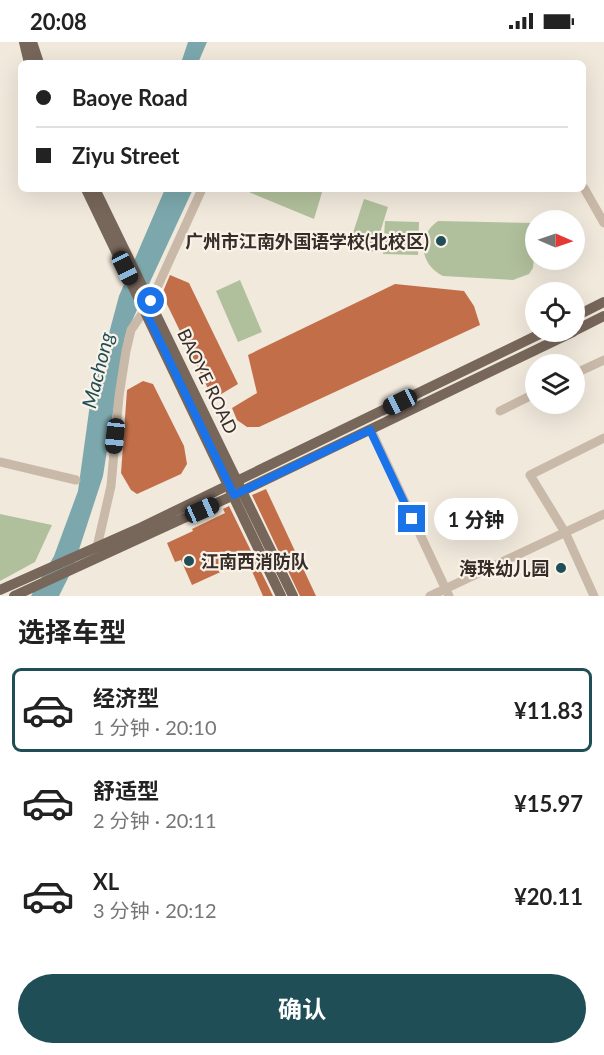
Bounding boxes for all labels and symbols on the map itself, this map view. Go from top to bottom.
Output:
north arrow [525,210,585,270]
place label: 广州市江南外国语学校(北校区) [185,230,429,252]
marker: 广州市江南外国语学校(北校区) [434,234,448,248]
car [109,248,141,288]
route start [137,287,164,314]
street label: BAOYE ROAD [173,325,243,437]
water label: Machong [76,329,118,411]
car [380,386,420,418]
car [104,417,126,455]
car [182,494,222,526]
callout: 1 分钟 [433,498,517,540]
route end [398,505,425,532]
place label: 江南西消防队 [201,550,309,572]
marker: 江南西消防队 [182,554,196,568]
place label: 海珠幼儿园 [459,557,549,579]
marker: 海珠幼儿园 [554,561,568,575]

